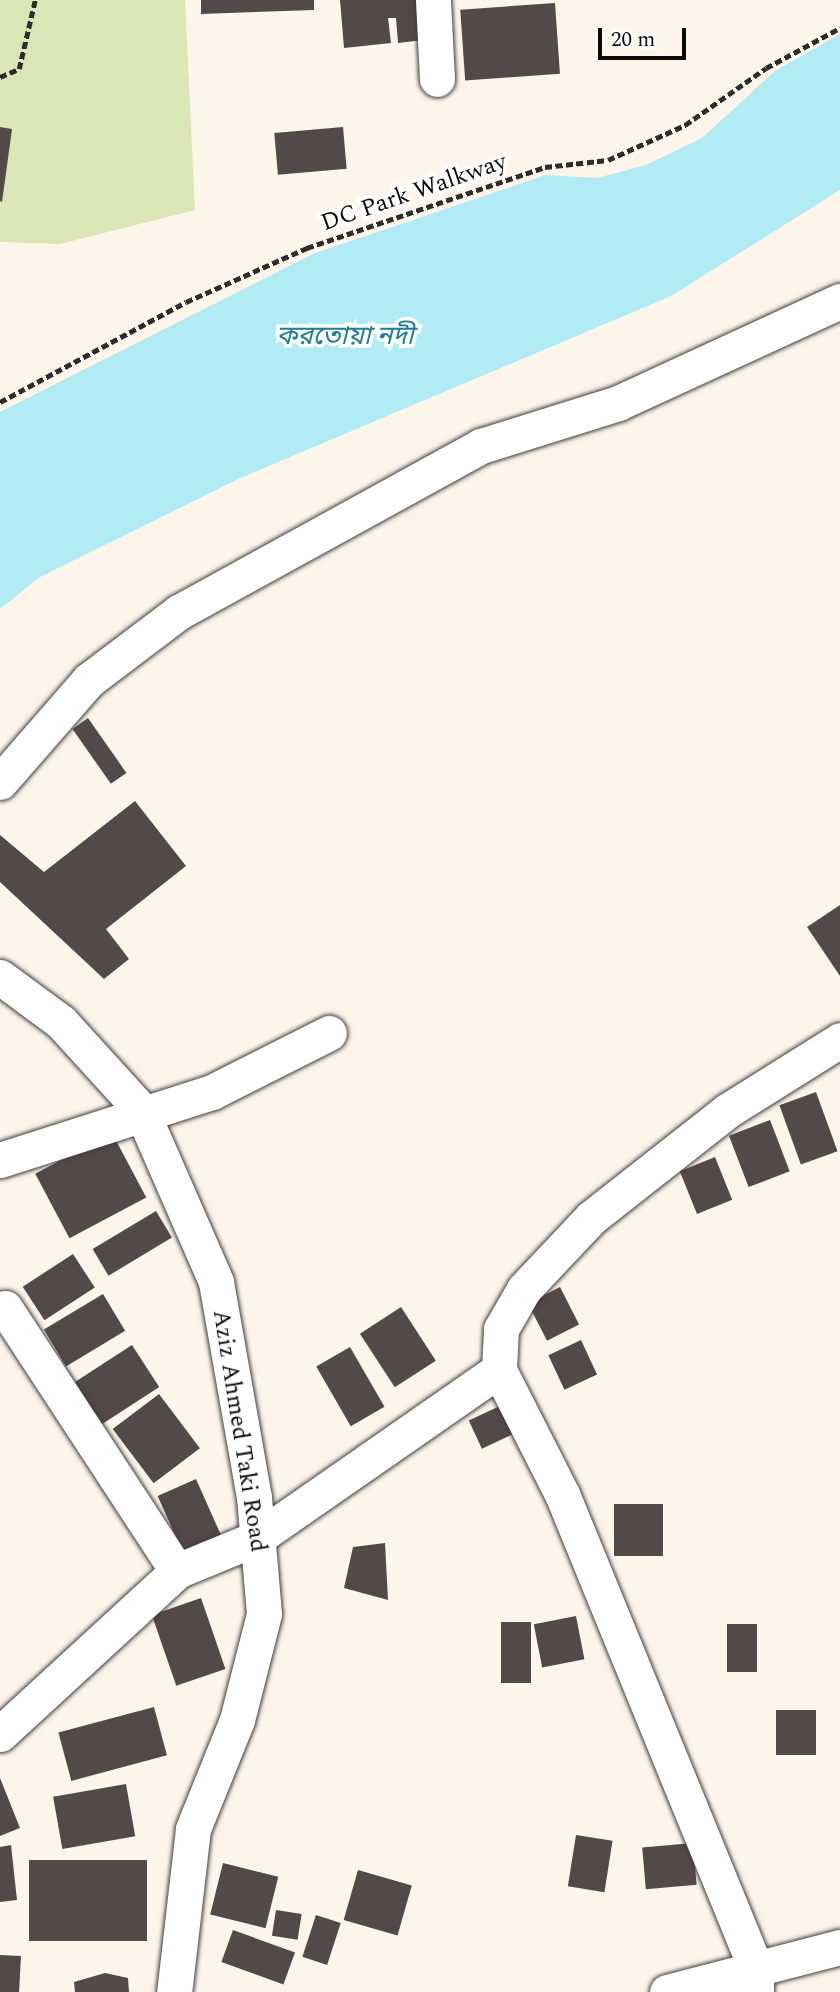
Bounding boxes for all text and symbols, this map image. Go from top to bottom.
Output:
scale bar [602,14,690,58]
text: 20 m [611,24,655,56]
street label: DC Park Walkway [318,148,510,238]
water label: করতোয়া নদী [276,321,414,353]
street label: Aziz Ahmed Taki Road [206,1308,272,1554]

